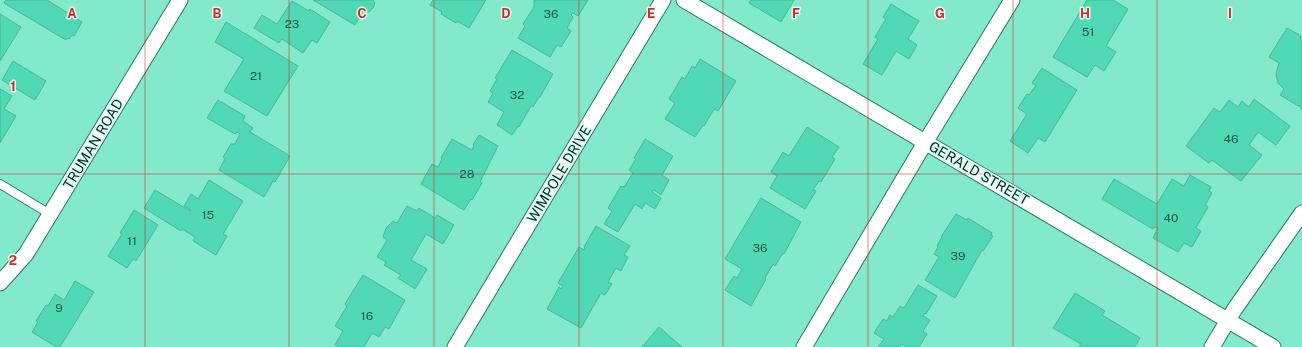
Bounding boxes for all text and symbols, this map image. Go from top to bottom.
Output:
text: A [67,6,77,21]
text: B [213,6,222,21]
text: C [357,6,367,21]
text: D [501,6,511,21]
text: E [647,6,655,21]
text: F [792,6,800,21]
text: G [935,6,945,21]
text: H [1080,6,1090,21]
text: I [1228,6,1232,21]
house number: 36 [544,7,558,21]
house number: 23 [285,17,299,31]
house number: 51 [1082,25,1094,39]
house number: 21 [250,69,262,83]
text: 1 [10,79,16,94]
house number: 32 [510,88,524,102]
street label: TRUMAN ROAD [60,96,126,192]
street label: WIMPOLE DRIVE [524,123,594,225]
house number: 46 [1223,132,1239,146]
street label: GERALD STREET [926,138,1032,208]
house number: 28 [460,167,475,181]
house number: 15 [202,208,215,222]
house number: 40 [1164,211,1178,225]
house number: 11 [127,234,137,248]
house number: 36 [753,241,767,255]
house number: 39 [951,249,965,263]
text: 2 [9,253,17,268]
house number: 9 [55,301,63,315]
house number: 16 [361,309,373,323]

